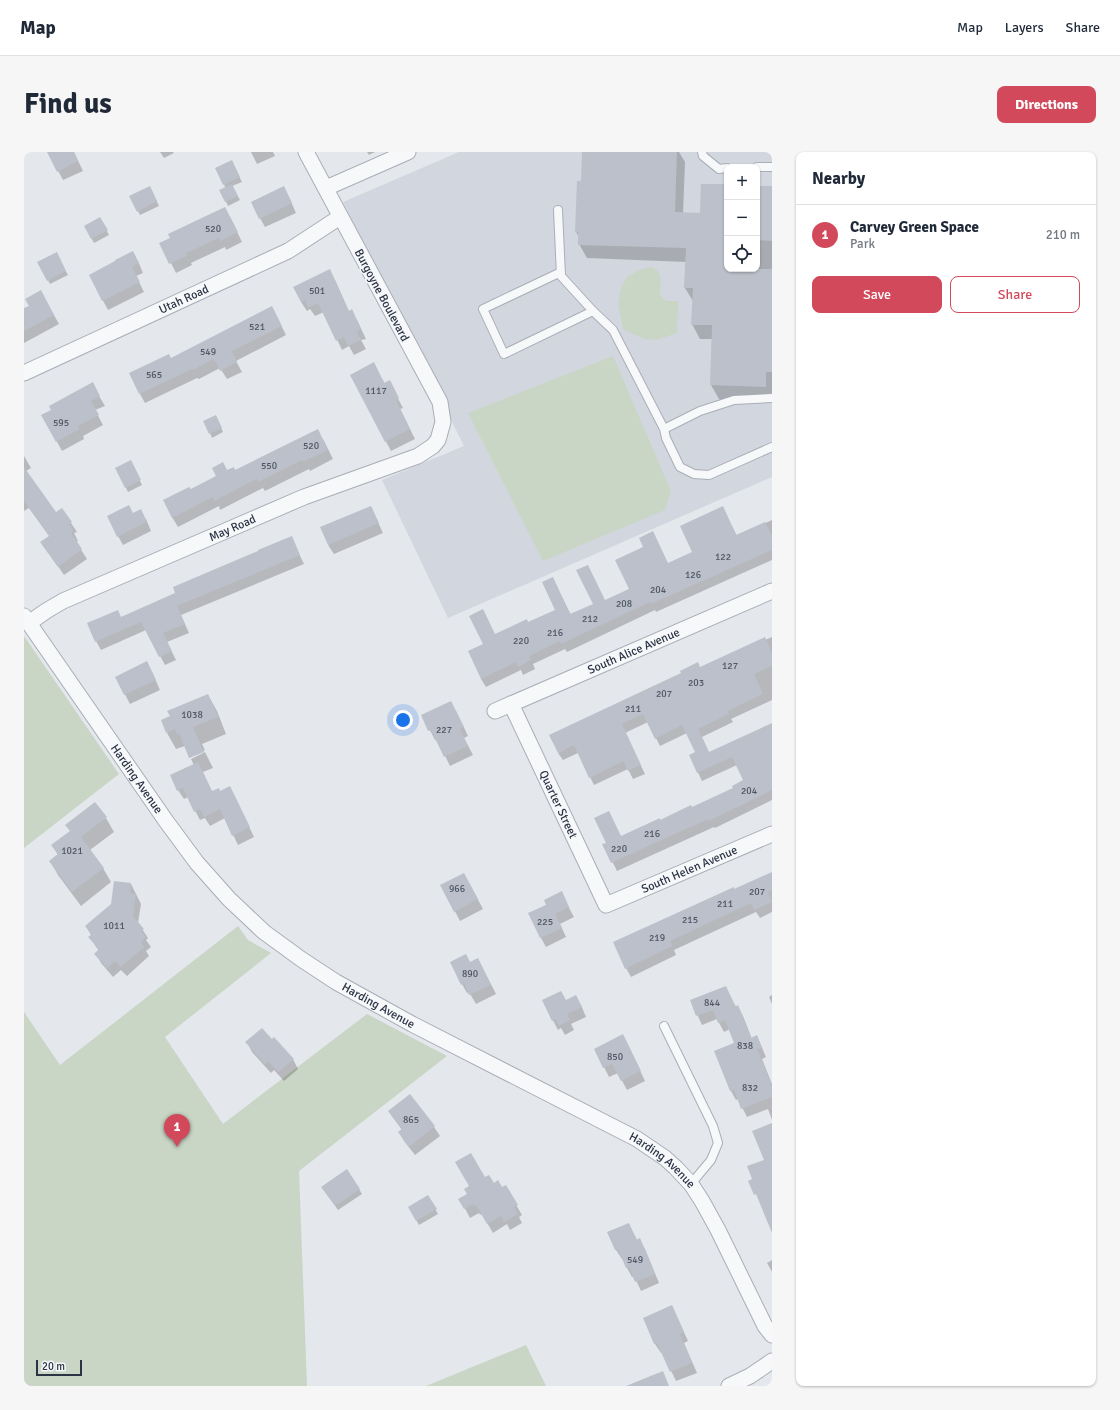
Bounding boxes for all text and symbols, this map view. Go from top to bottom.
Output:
text: Map [20,16,56,40]
text: Map [957,19,983,36]
text: Layers [1005,19,1044,36]
text: Share [1066,19,1100,36]
button: Directions [997,86,1096,123]
text: Find us [24,87,112,121]
map controls [724,164,760,272]
button: + [724,164,760,200]
text: Nearby [812,168,865,189]
button: − [724,200,760,236]
text: Carvey Green Space [850,218,979,236]
house number: 520 [205,223,221,235]
text: 1 [821,227,829,243]
text: 210 m [1046,227,1080,243]
button: locate [724,236,760,272]
text: Park [850,236,875,252]
street label: Burgoyne Boulevard [351,246,412,344]
button: Save [812,276,942,313]
button: Share [950,276,1080,313]
street label: Utah Road [157,282,211,318]
house number: 501 [309,285,325,297]
house number: 521 [249,321,265,333]
house number: 549 [200,346,216,358]
house number: 565 [146,369,162,381]
house number: 1117 [365,385,387,397]
house number: 595 [53,417,69,429]
house number: 520 [303,440,319,452]
house number: 550 [261,460,277,472]
street label: May Road [207,512,258,545]
house number: 122 [715,551,731,563]
house number: 126 [685,569,701,581]
house number: 204 [650,584,667,596]
house number: 208 [616,598,632,610]
house number: 212 [582,613,598,625]
street label: South Alice Avenue [586,625,682,678]
house number: 216 [547,627,563,639]
house number: 220 [513,635,529,647]
house number: 127 [722,660,738,672]
house number: 203 [688,677,704,689]
house number: 207 [656,688,672,700]
house number: 211 [625,703,641,715]
house number: 1038 [181,709,203,721]
your location [393,710,413,730]
house number: 227 [436,724,452,736]
street label: Harding Avenue [107,741,166,817]
street label: Quarter Street [535,768,580,841]
house number: 204 [741,785,758,797]
house number: 216 [644,828,660,840]
house number: 220 [611,843,627,855]
street label: South Helen Avenue [639,843,740,897]
house number: 1021 [61,845,83,857]
house number: 966 [449,883,465,895]
house number: 207 [749,886,765,898]
house number: 211 [717,898,733,910]
house number: 215 [682,914,698,926]
house number: 225 [537,916,553,928]
house number: 1011 [103,920,125,932]
house number: 219 [649,932,665,944]
house number: 890 [462,968,478,980]
street label: Harding Avenue [339,980,417,1032]
house number: 844 [704,997,721,1009]
house number: 838 [737,1040,753,1052]
house number: 850 [607,1051,623,1063]
house number: 832 [742,1082,758,1094]
pin: 1 [164,1114,190,1147]
house number: 865 [403,1114,419,1126]
street label: Harding Avenue [627,1129,698,1192]
house number: 549 [627,1254,643,1266]
scale bar [36,1358,82,1377]
text: 20 m [42,1360,65,1373]

